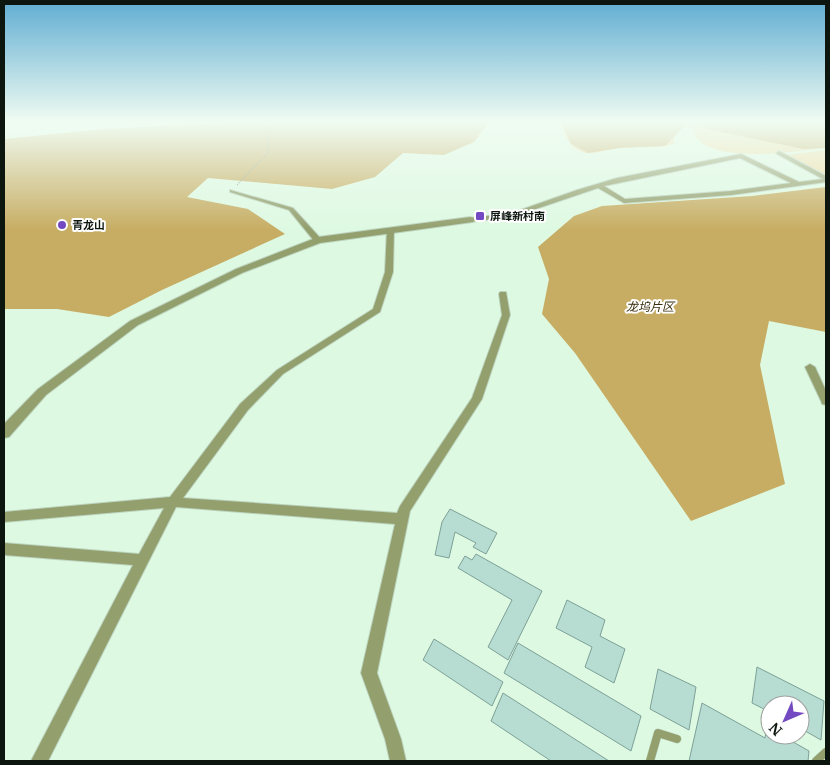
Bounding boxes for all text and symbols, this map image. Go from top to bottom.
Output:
place label: 屏峰新村南 [490,209,545,223]
marker: 屏峰新村南 [474,210,486,222]
place label: 青龙山 [72,218,105,232]
marker: 青龙山 [56,219,68,231]
park label: 龙坞片区 [626,299,676,314]
north arrow [760,695,810,745]
text: N [766,719,786,739]

